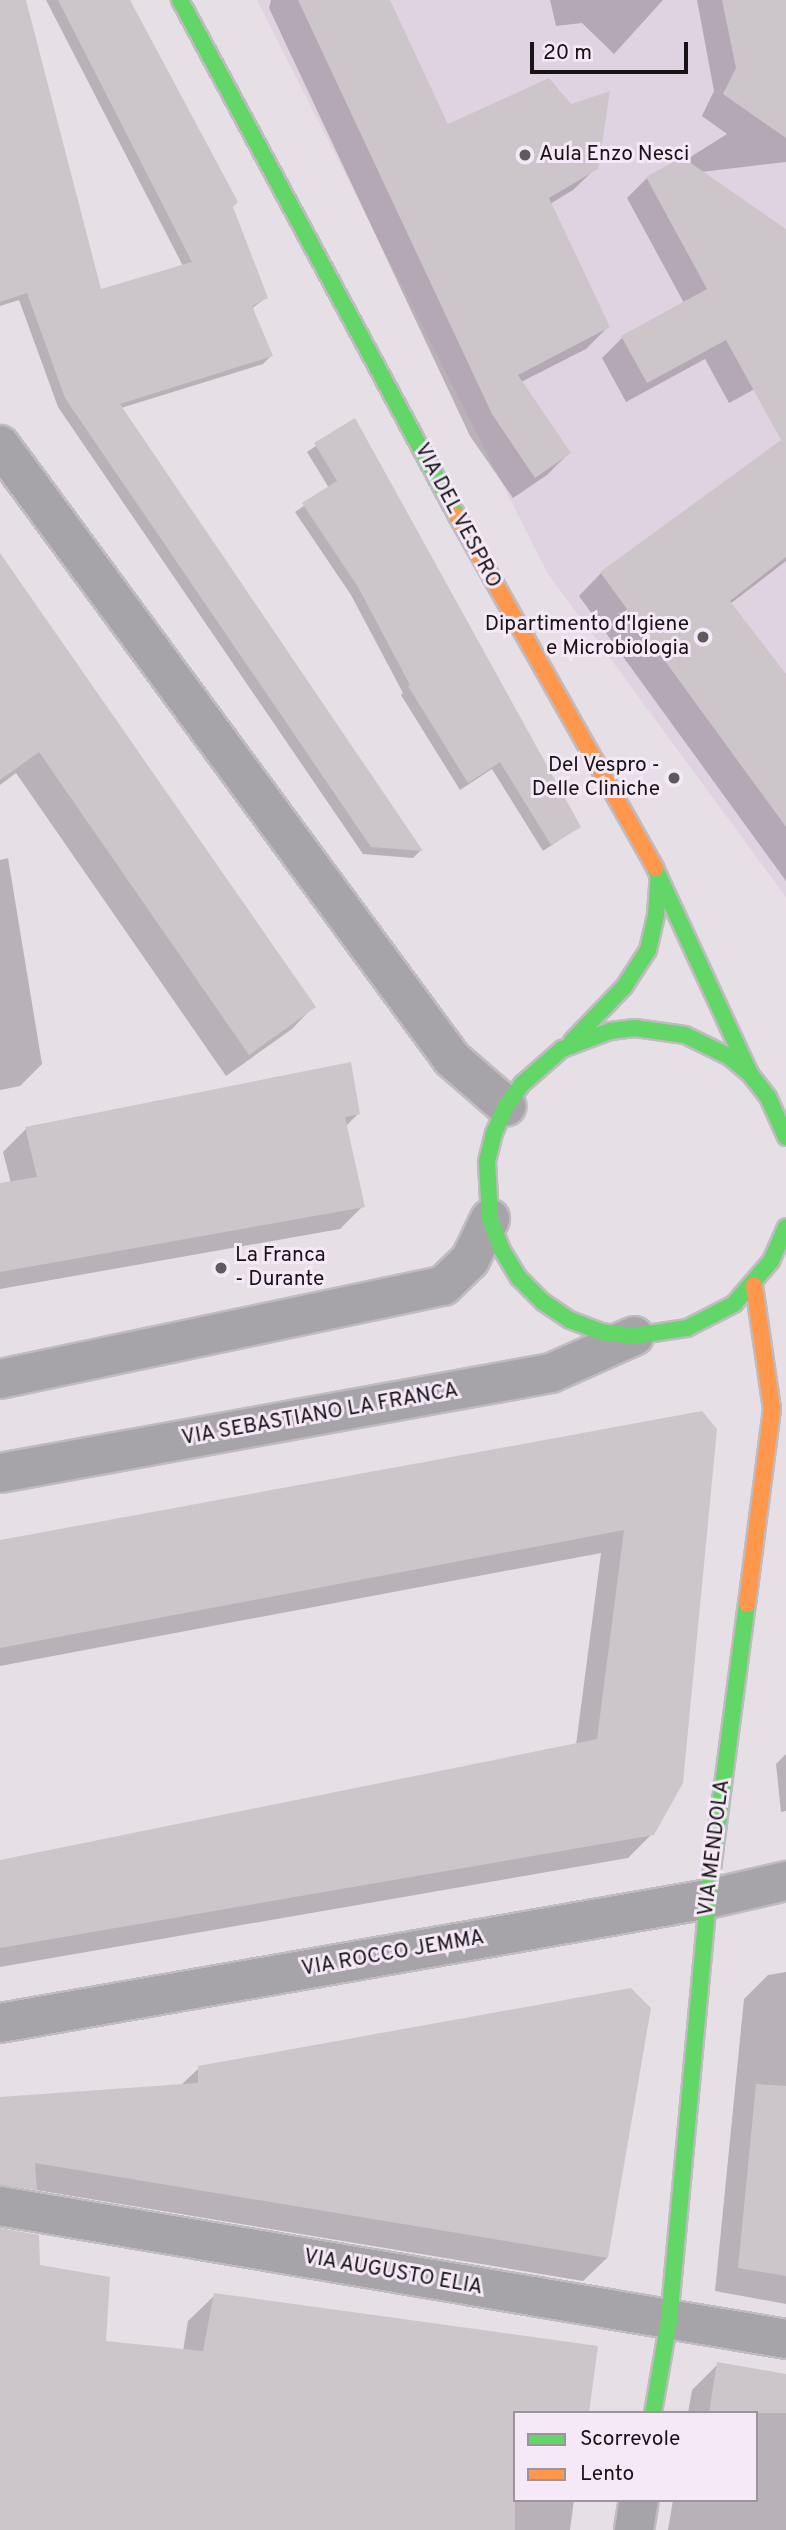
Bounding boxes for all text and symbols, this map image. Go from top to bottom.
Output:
scale bar [534,28,692,72]
text: 20 m [543,40,592,67]
place label: Aula Enzo Nesci [539,142,689,168]
marker: Aula Enzo Nesci [517,147,533,163]
street label: VIA DEL VESPRO [408,438,506,594]
place label: Dipartimento d'Igiene e Microbiologia [485,612,689,662]
marker: Dipartimento d'Igiene e Microbiologia [695,629,711,645]
place label: Del Vespro - Delle Cliniche [532,753,660,803]
marker: Del Vespro - Delle Cliniche [666,770,682,786]
place label: La Franca - Durante [235,1243,325,1293]
marker: La Franca - Durante [213,1260,229,1276]
street label: VIA SEBASTIANO LA FRANCA [179,1378,461,1452]
street label: VIA MENDOLA [694,1778,736,1918]
street label: VIA ROCCO JEMMA [299,1925,487,1983]
street label: VIA AUGUSTO ELIA [301,2245,485,2301]
legend [513,2411,758,2502]
text: Scorrevole [580,2426,680,2453]
text: Lento [580,2461,634,2488]

